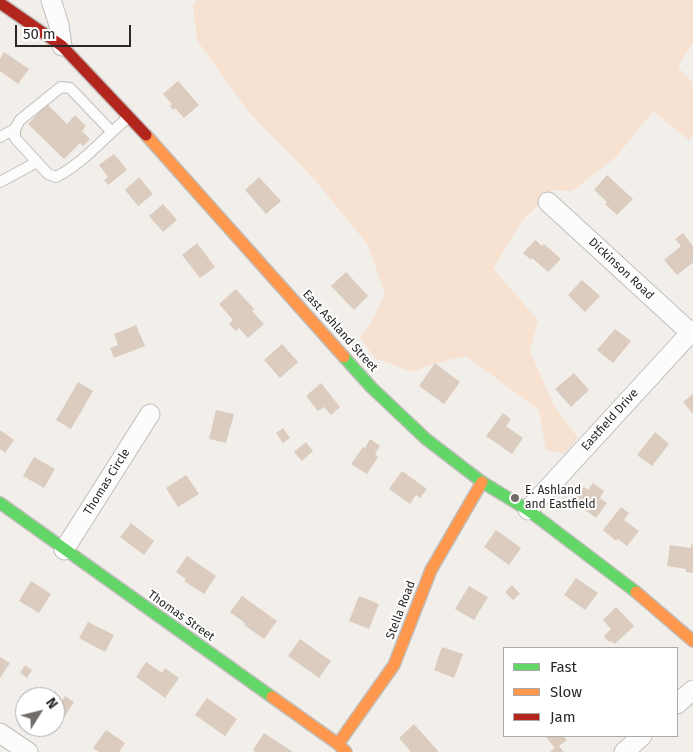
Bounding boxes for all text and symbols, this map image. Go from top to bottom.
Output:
scale bar [18,15,134,47]
text: 50 m [23,25,56,43]
street label: Dickinson Road [585,235,657,303]
street label: East Ashland Street [299,287,381,375]
street label: Eastfield Drive [579,386,641,454]
street label: Thomas Circle [81,446,133,518]
place label: E. Ashland and Eastfield [525,484,596,512]
marker: E. Ashland and Eastfield [509,492,521,504]
street label: Stella Road [383,579,419,641]
street label: Thomas Street [145,588,217,644]
legend [503,647,678,737]
text: Fast [550,658,577,676]
text: Slow [550,683,582,701]
north arrow [15,687,65,737]
text: N [42,695,61,712]
text: Jam [550,708,576,726]

